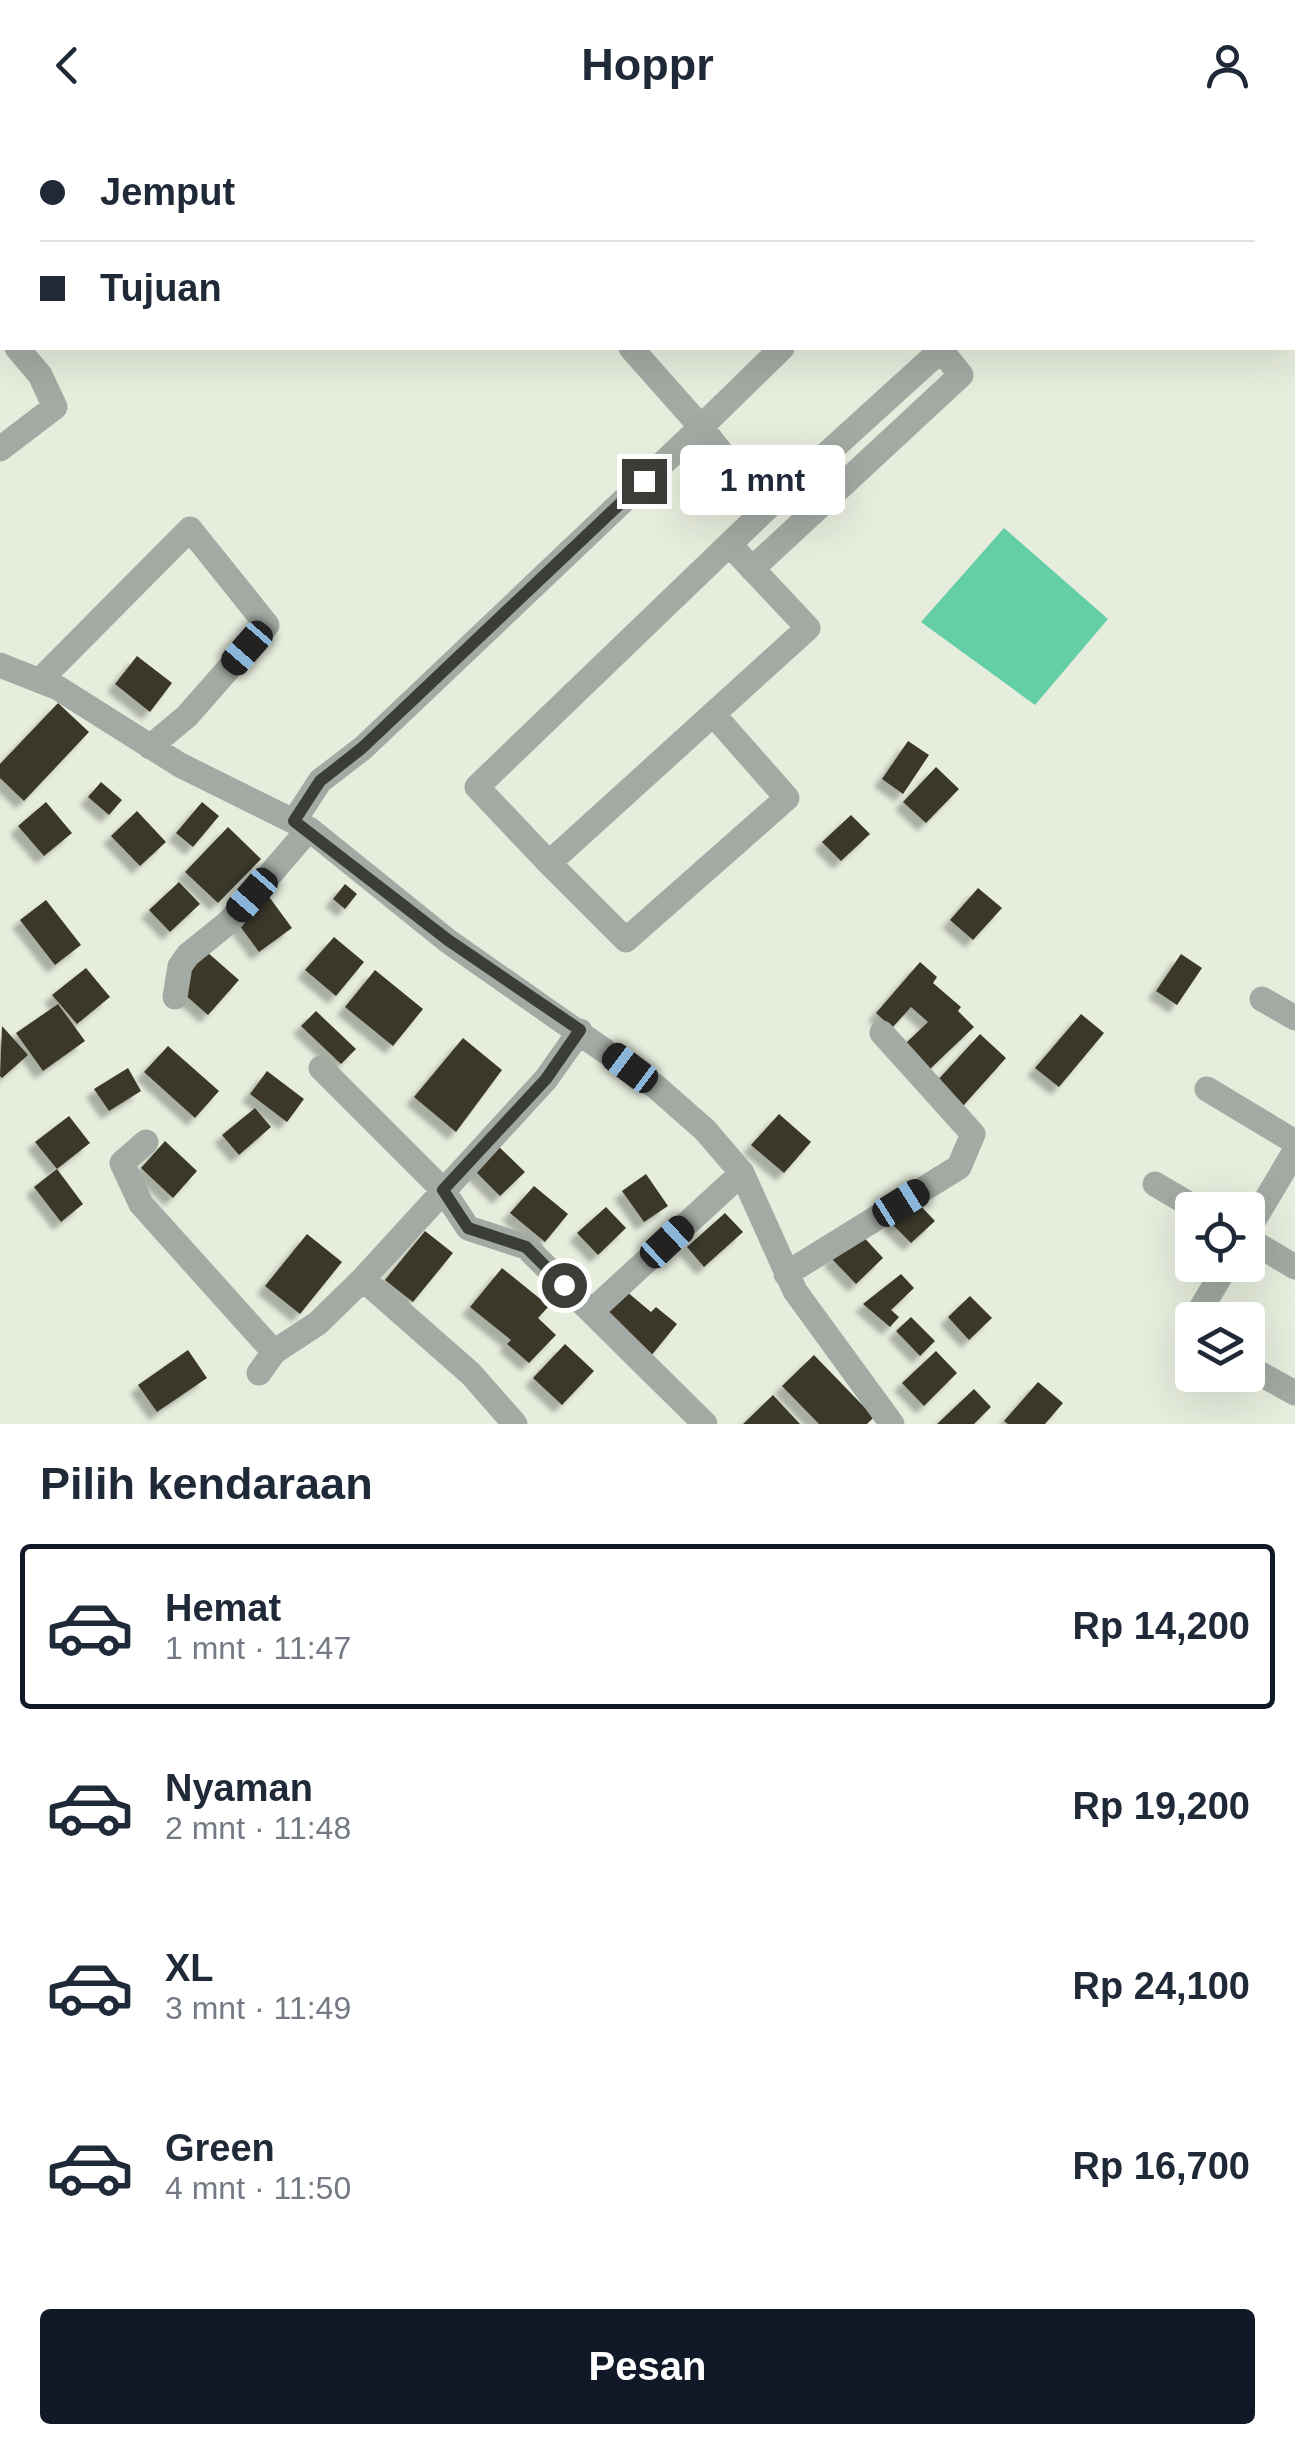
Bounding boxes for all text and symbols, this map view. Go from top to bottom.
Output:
icon: back [40,38,95,93]
icon: person [1200,38,1255,93]
text: Hoppr [581,39,714,90]
text: Jemput [100,171,235,213]
text: Tujuan [100,267,222,309]
callout: 1 mnt [679,446,844,516]
route end [622,459,667,504]
text: 1 mnt [720,462,805,498]
car [216,616,278,680]
car [221,863,283,927]
car [597,1038,663,1098]
car [868,1174,934,1232]
map controls [1175,1192,1265,1392]
button: locate [1175,1192,1265,1282]
car [635,1211,699,1273]
route start [542,1263,587,1308]
button: layers [1175,1302,1265,1392]
text: Pilih kendaraan [40,1458,373,1509]
icon: car [45,1582,135,1672]
text: Hemat [165,1587,281,1629]
text: Rp 14,200 [1073,1605,1250,1647]
text: 1 mnt · 11:47 [165,1630,351,1666]
icon: car [45,1762,135,1852]
text: Nyaman [165,1767,313,1809]
text: Rp 19,200 [1073,1785,1250,1827]
text: 2 mnt · 11:48 [165,1810,351,1846]
icon: car [45,1942,135,2032]
text: XL [165,1947,214,1989]
text: Rp 24,100 [1073,1965,1250,2007]
text: 3 mnt · 11:49 [165,1990,351,2026]
icon: car [45,2122,135,2212]
text: Green [165,2127,275,2169]
text: Rp 16,700 [1073,2145,1250,2187]
text: 4 mnt · 11:50 [165,2170,351,2206]
button: Pesan [40,2309,1255,2424]

